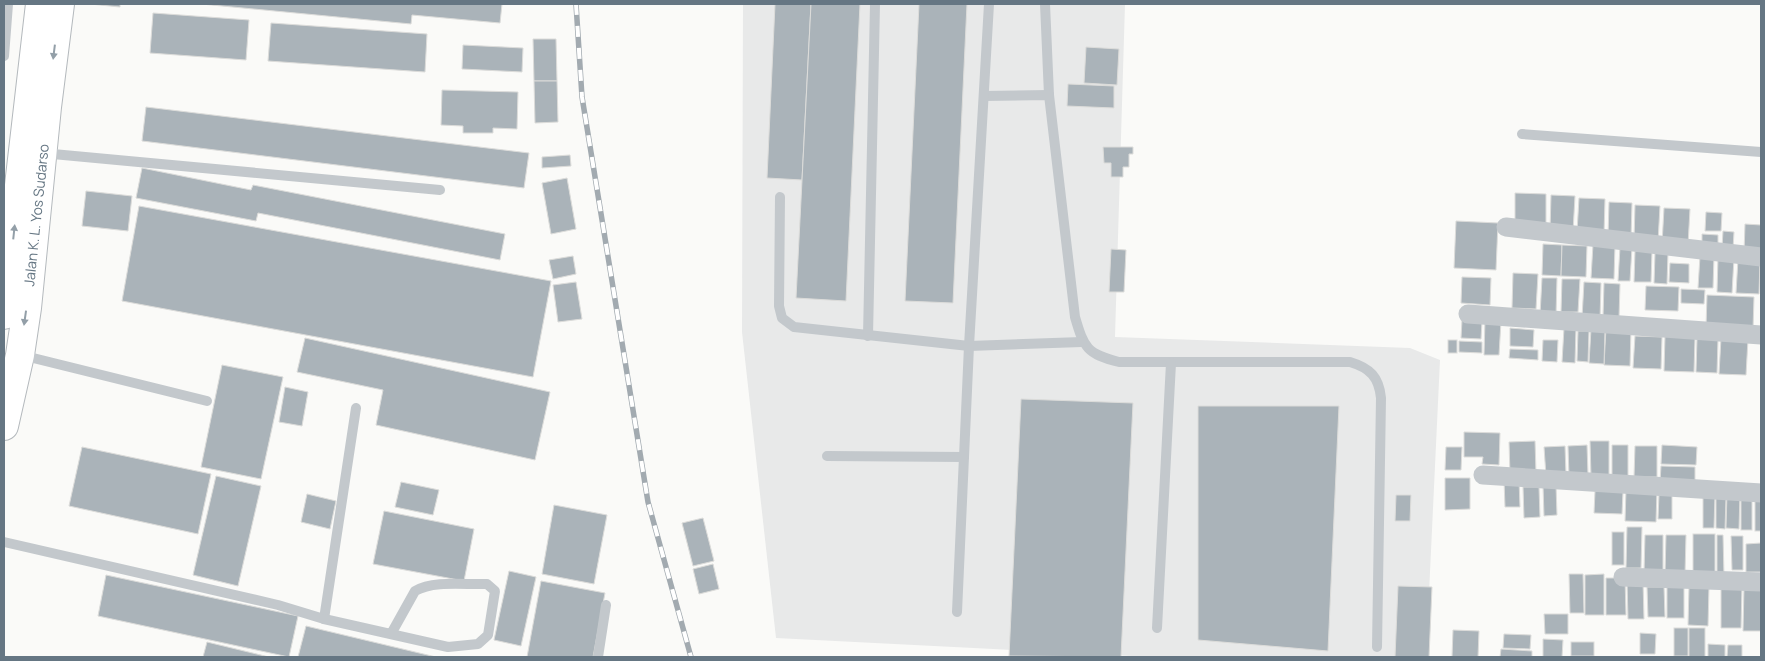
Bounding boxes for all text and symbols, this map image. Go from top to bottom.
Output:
one-way arrow [50,44,58,60]
street label: Jalan K. L. Yos Sudarso [19,143,53,287]
one-way arrow [10,224,18,240]
one-way arrow [21,310,29,326]

